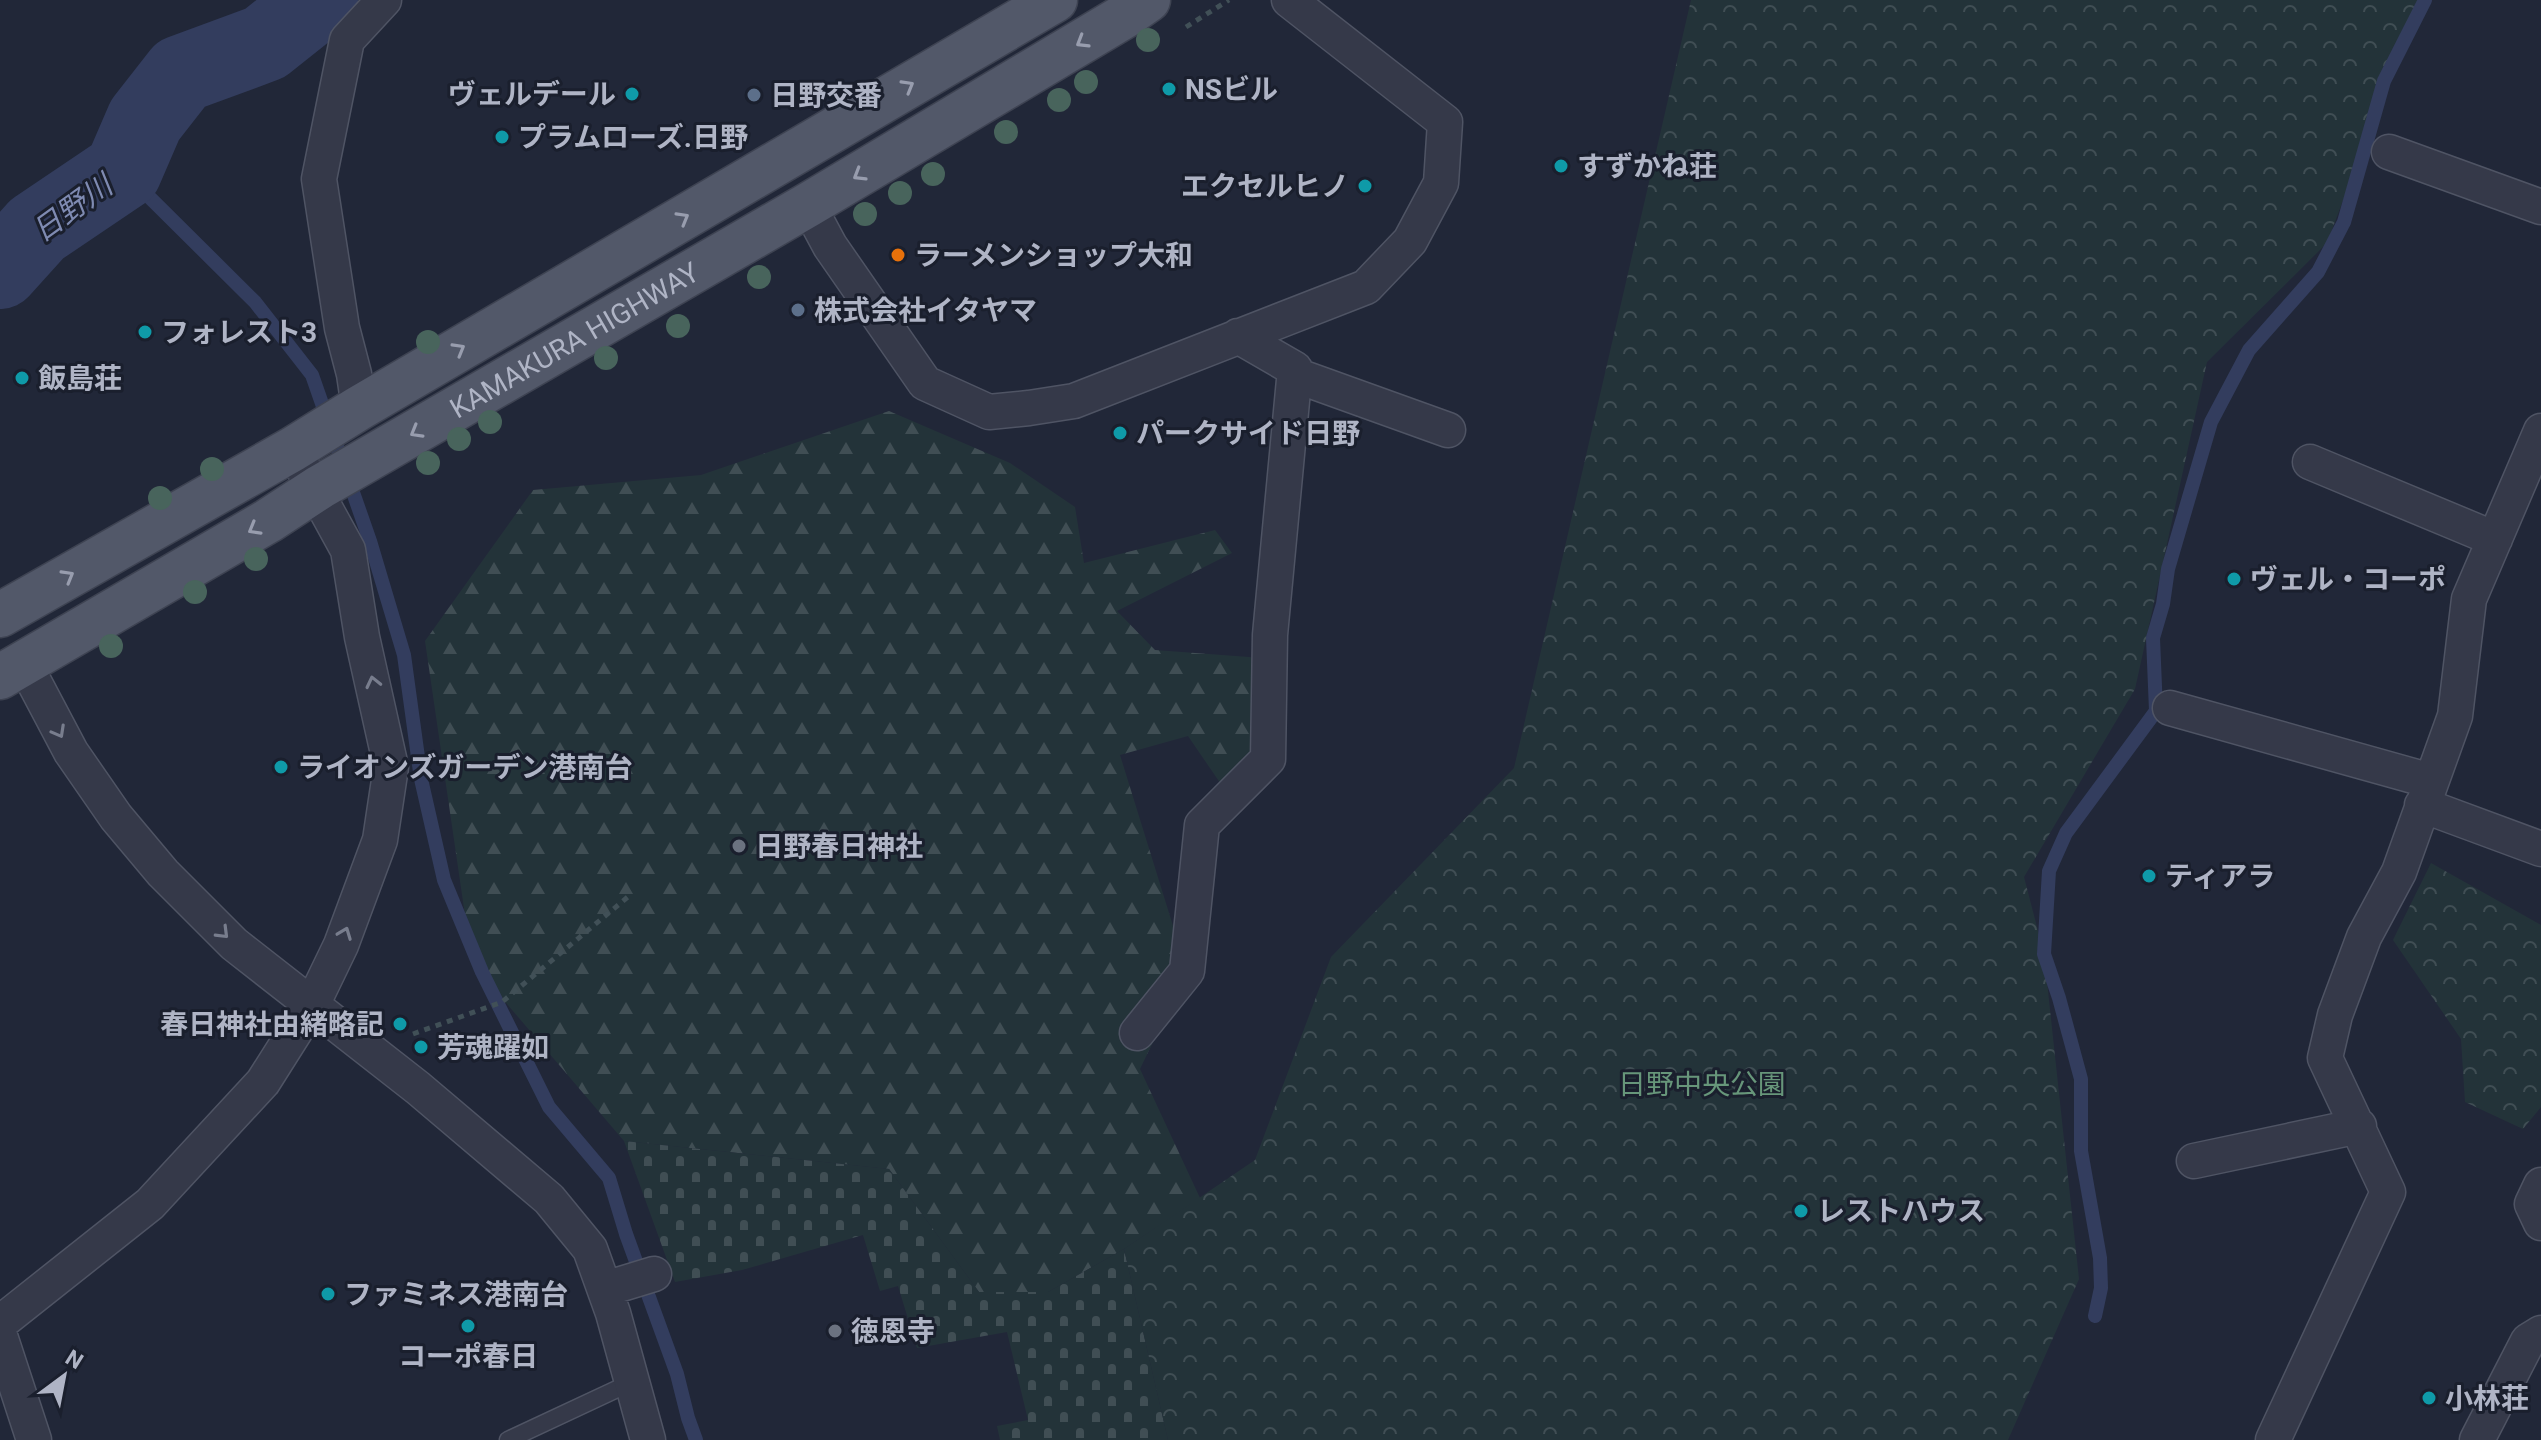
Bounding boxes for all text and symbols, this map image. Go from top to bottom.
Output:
one-way arrow [1076,32,1091,47]
place label: NSビル [1185,73,1278,106]
place label: ヴェルデール [448,78,616,111]
place label: 日野交番 [770,79,882,112]
one-way arrow [899,80,914,96]
marker: NSビル [1160,80,1178,98]
marker: ヴェルデール [623,85,641,103]
marker: 日野交番 [745,86,763,104]
place label: プラムローズ.日野 [518,121,748,154]
marker: プラムローズ.日野 [493,128,511,146]
place label: すずかね荘 [1577,150,1717,183]
marker: すずかね荘 [1552,157,1570,175]
one-way arrow [853,165,868,180]
water label: 日野川 [25,166,121,249]
place label: エクセルヒノ [1181,170,1349,203]
marker: エクセルヒノ [1356,177,1374,195]
one-way arrow [674,212,689,228]
place label: ラーメンショップ大和 [914,239,1193,272]
marker: ラーメンショップ大和 [889,246,907,264]
street label: KAMAKURA HIGHWAY [444,255,705,425]
place label: 株式会社イタヤマ [814,294,1037,327]
marker: 株式会社イタヤマ [789,301,807,319]
place label: フォレスト3 [161,316,317,349]
marker: フォレスト3 [136,323,154,341]
one-way arrow [450,343,465,359]
place label: 飯島荘 [38,362,122,395]
marker: 飯島荘 [13,369,31,387]
place label: パークサイド日野 [1136,417,1360,450]
one-way arrow [410,422,425,438]
marker: パークサイド日野 [1111,424,1129,442]
one-way arrow [249,519,263,534]
place label: ヴェル・コーポ [2250,563,2446,596]
one-way arrow [59,570,74,586]
marker: ヴェル・コーポ [2225,570,2243,588]
one-way arrow [365,675,382,689]
one-way arrow [50,724,65,738]
place label: ライオンズガーデン港南台 [297,751,632,784]
marker: ライオンズガーデン港南台 [272,758,290,776]
place label: 日野春日神社 [755,830,923,863]
marker: 日野春日神社 [730,837,748,855]
place label: ティアラ [2165,860,2275,893]
marker: ティアラ [2140,867,2158,885]
one-way arrow [214,924,228,938]
one-way arrow [335,927,352,941]
place label: 春日神社由緒略記 [160,1008,384,1041]
marker: 春日神社由緒略記 [391,1015,409,1033]
place label: 芳魂躍如 [437,1031,549,1064]
marker: 芳魂躍如 [412,1038,430,1056]
park label: 日野中央公園 [1618,1068,1786,1101]
place label: レストハウス [1817,1195,1985,1228]
marker: レストハウス [1792,1202,1810,1220]
place label: ファミネス港南台 [344,1278,568,1311]
marker: ファミネス港南台 [319,1285,337,1303]
place label: 徳恩寺 [851,1315,935,1348]
marker: コーポ春日 [459,1317,477,1335]
marker: 徳恩寺 [826,1322,844,1340]
north arrow [24,1336,104,1416]
place label: コーポ春日 [398,1340,538,1373]
text: N [61,1345,88,1374]
place label: 小林荘 [2445,1382,2529,1415]
marker: 小林荘 [2420,1389,2438,1407]

